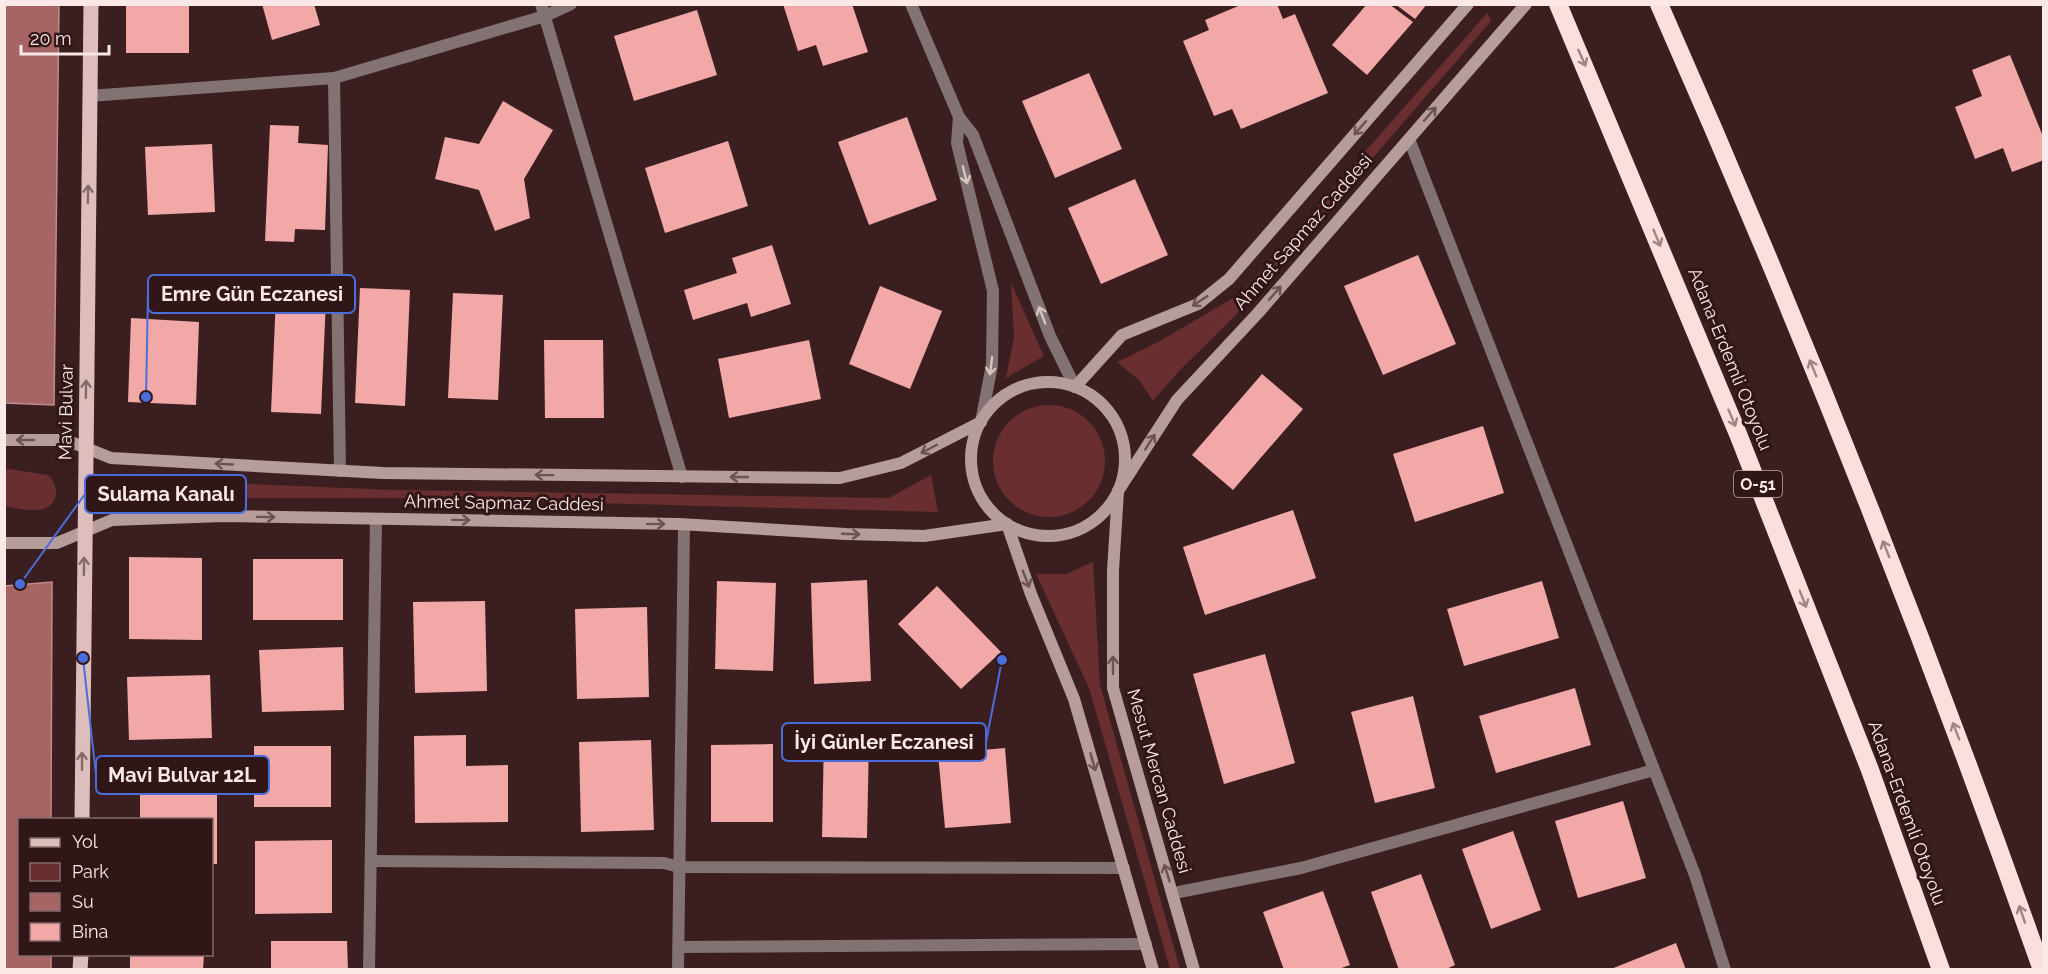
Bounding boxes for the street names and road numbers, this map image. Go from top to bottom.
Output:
street label: Ahmet Sapmaz Caddesi [1229,149,1376,314]
street label: Adana-Erdemli Otoyolu [1684,265,1777,453]
street label: Mavi Bulvar [54,363,77,460]
road number: O-51 [1734,471,1782,497]
street label: Ahmet Sapmaz Caddesi [404,490,604,515]
street label: Mesut Mercan Caddesi [1123,686,1196,876]
street label: Adana-Erdemli Otoyolu [1864,718,1951,908]

